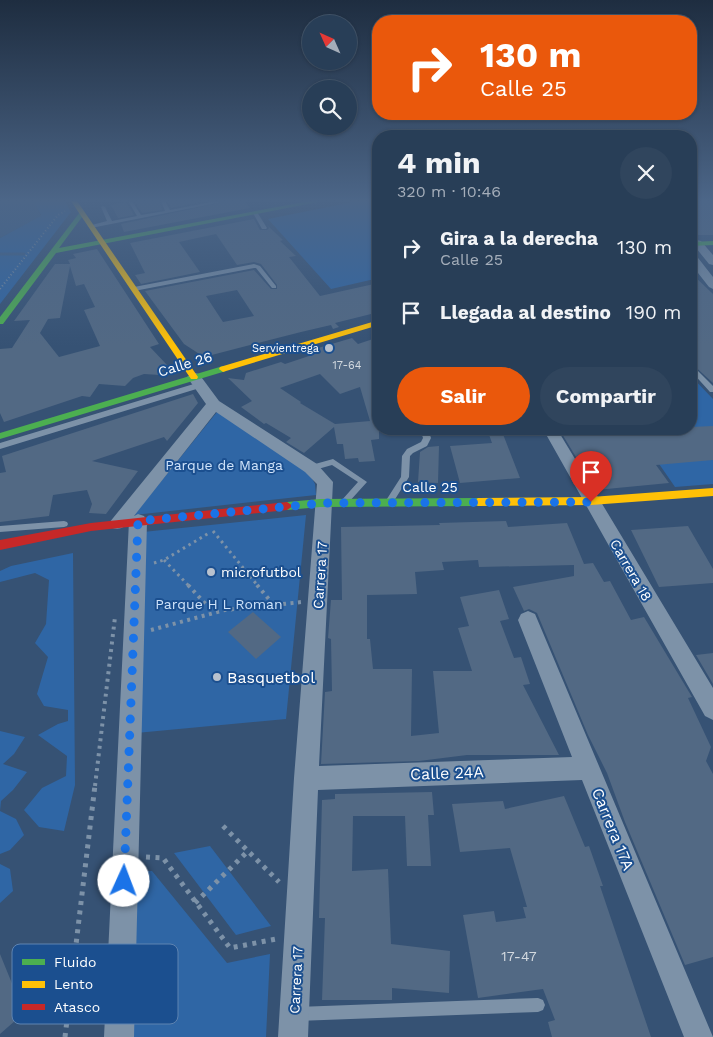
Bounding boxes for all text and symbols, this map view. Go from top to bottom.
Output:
north arrow [302,15,358,70]
map controls [302,15,357,135]
text: 130 m [480,34,581,76]
icon: right [397,35,462,100]
text: Calle 25 [480,76,567,101]
button: search [302,80,357,135]
text: 4 min [397,145,481,180]
button: close [620,147,672,199]
text: 320 m · 10:46 [397,182,501,201]
text: Gira a la derecha [440,227,598,250]
icon: right [397,234,425,262]
text: 130 m [617,236,672,259]
text: Calle 25 [440,250,503,269]
icon: arrive [397,299,425,327]
text: Llegada al destino [440,301,611,324]
text: 190 m [626,301,681,324]
place label: Servientrega [252,342,319,355]
marker: Servientrega [323,342,335,354]
street label: Calle 26 [156,348,214,380]
house number: 17-64 [333,359,362,372]
button: Salir [397,367,530,425]
button: Compartir [540,367,672,425]
pin [570,451,612,502]
park label: Parque de Manga [165,457,283,473]
icon: arrive [577,458,605,486]
street label: Calle 25 [402,479,458,495]
street label: Carrera 18 [607,536,655,604]
street label: Carrera 17 [310,541,330,609]
place label: microfutbol [221,564,302,580]
marker: microfutbol [205,566,217,578]
park label: Parque H L Roman [155,596,283,612]
place label: Basquetbol [227,668,315,687]
marker: Basquetbol [211,671,223,683]
street label: Calle 24A [410,762,485,784]
street label: Carrera 17A [588,785,638,873]
position arrow [97,854,149,906]
legend [12,944,178,1024]
street label: Carrera 17 [286,946,306,1014]
house number: 17-47 [501,948,537,964]
text: Fluido [54,954,96,970]
text: Lento [54,976,93,992]
text: Atasco [54,999,100,1015]

